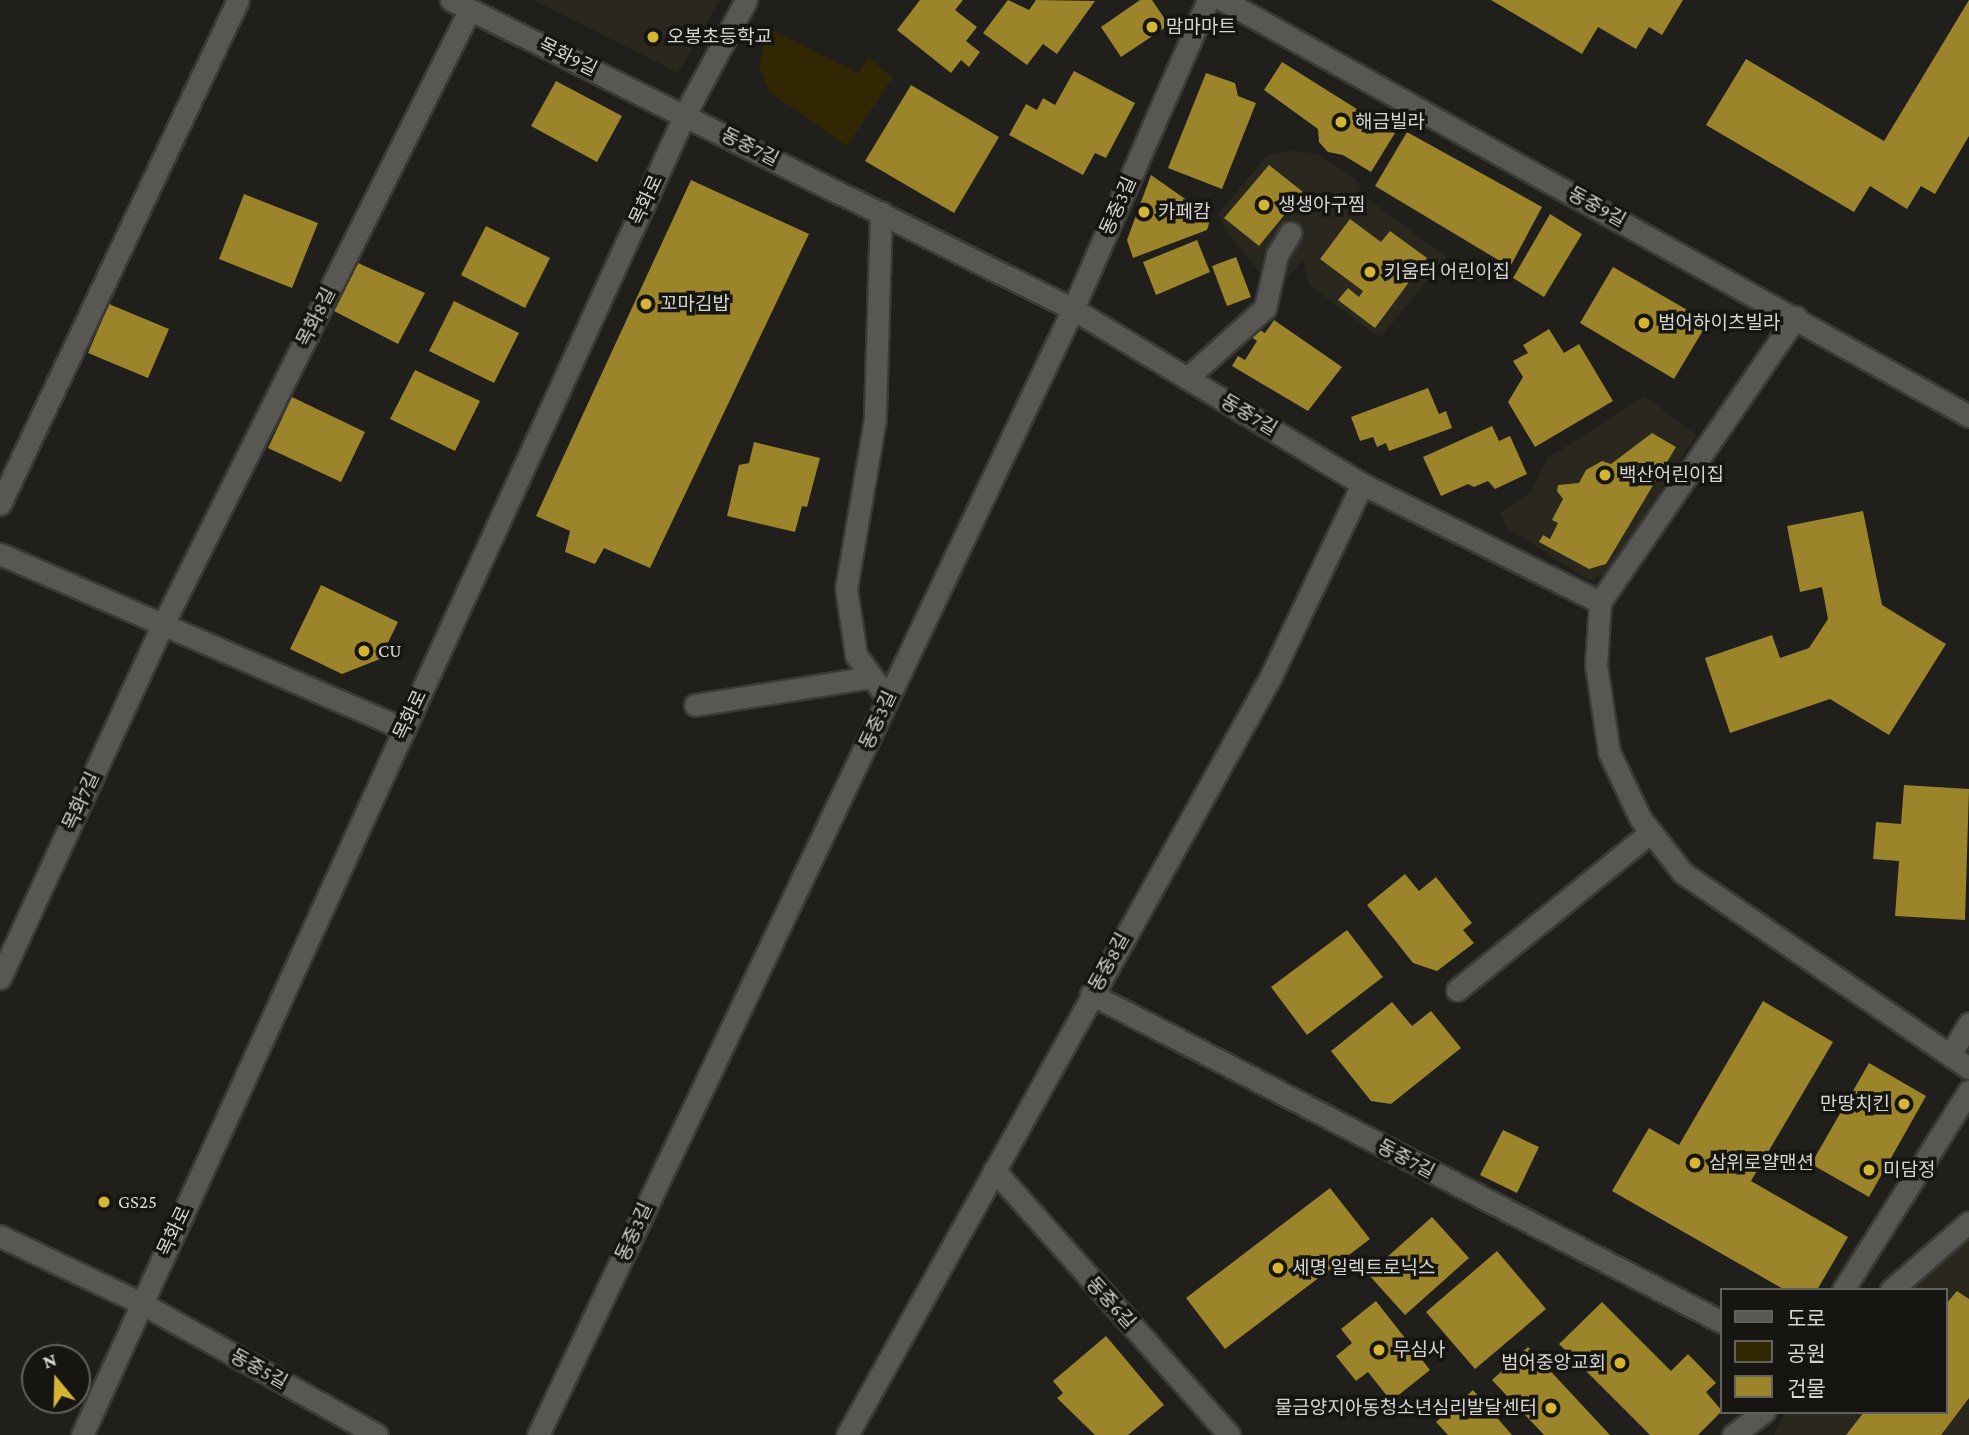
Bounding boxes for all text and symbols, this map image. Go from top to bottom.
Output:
place label: 맘마마트 [1166,16,1236,38]
marker: 맘마마트 [1144,19,1160,35]
place label: 오봉초등학교 [667,26,772,48]
marker: 오봉초등학교 [645,29,661,45]
street label: 목화9길 [535,33,601,81]
place label: 해금빌라 [1355,111,1425,133]
marker: 해금빌라 [1333,114,1349,130]
street label: 동중7길 [718,123,782,171]
street label: 목화로 [625,171,667,229]
street label: 동중3길 [1095,173,1141,239]
street label: 동중9길 [1564,182,1630,232]
place label: 생생아구찜 [1278,194,1365,216]
marker: 생생아구찜 [1256,197,1272,213]
place label: 카페캄 [1158,201,1210,223]
marker: 카페캄 [1136,204,1152,220]
place label: 키움터 어린이집 [1384,261,1510,283]
marker: 키움터 어린이집 [1362,264,1378,280]
street label: 목화8길 [292,284,340,350]
place label: 꼬마김밥 [660,293,730,315]
marker: 꼬마김밥 [638,296,654,312]
place label: 범어하이츠빌라 [1658,312,1780,334]
marker: 범어하이츠빌라 [1636,315,1652,331]
street label: 동중7길 [1217,389,1281,441]
place label: 백산어린이집 [1619,464,1724,486]
marker: 백산어린이집 [1597,467,1613,483]
place label: CU [378,640,402,662]
marker: CU [356,643,372,659]
street label: 목화로 [389,686,431,744]
street label: 동중3길 [855,687,901,753]
street label: 목화7길 [58,768,104,834]
street label: 동중8길 [1084,929,1134,995]
place label: 만땅치킨 [1820,1093,1890,1115]
marker: 만땅치킨 [1896,1096,1912,1112]
street label: 동중7길 [1374,1135,1438,1183]
place label: 삼위로얄맨션 [1709,1152,1814,1174]
marker: 삼위로얄맨션 [1687,1155,1703,1171]
place label: 미담정 [1883,1159,1935,1181]
marker: 미담정 [1861,1162,1877,1178]
place label: GS25 [118,1191,157,1213]
marker: GS25 [96,1194,112,1210]
street label: 동중3길 [611,1199,657,1265]
street label: 목화로 [153,1202,195,1260]
place label: 세명 일렉트로닉스 [1292,1257,1435,1279]
marker: 세명 일렉트로닉스 [1270,1260,1286,1276]
street label: 동중6길 [1082,1272,1140,1334]
legend [1720,1288,1948,1414]
text: 도로 [1787,1307,1826,1331]
place label: 무심사 [1393,1339,1445,1361]
marker: 무심사 [1371,1342,1387,1358]
text: 공원 [1787,1342,1826,1366]
north arrow [21,1344,91,1414]
street label: 동중5길 [227,1344,291,1394]
text: N [40,1349,59,1373]
place label: 범어중앙교회 [1501,1352,1606,1374]
marker: 범어중앙교회 [1612,1355,1628,1371]
text: 건물 [1787,1377,1826,1401]
place label: 물금양지아동청소년심리발달센터 [1275,1397,1537,1419]
marker: 물금양지아동청소년심리발달센터 [1543,1400,1559,1416]

